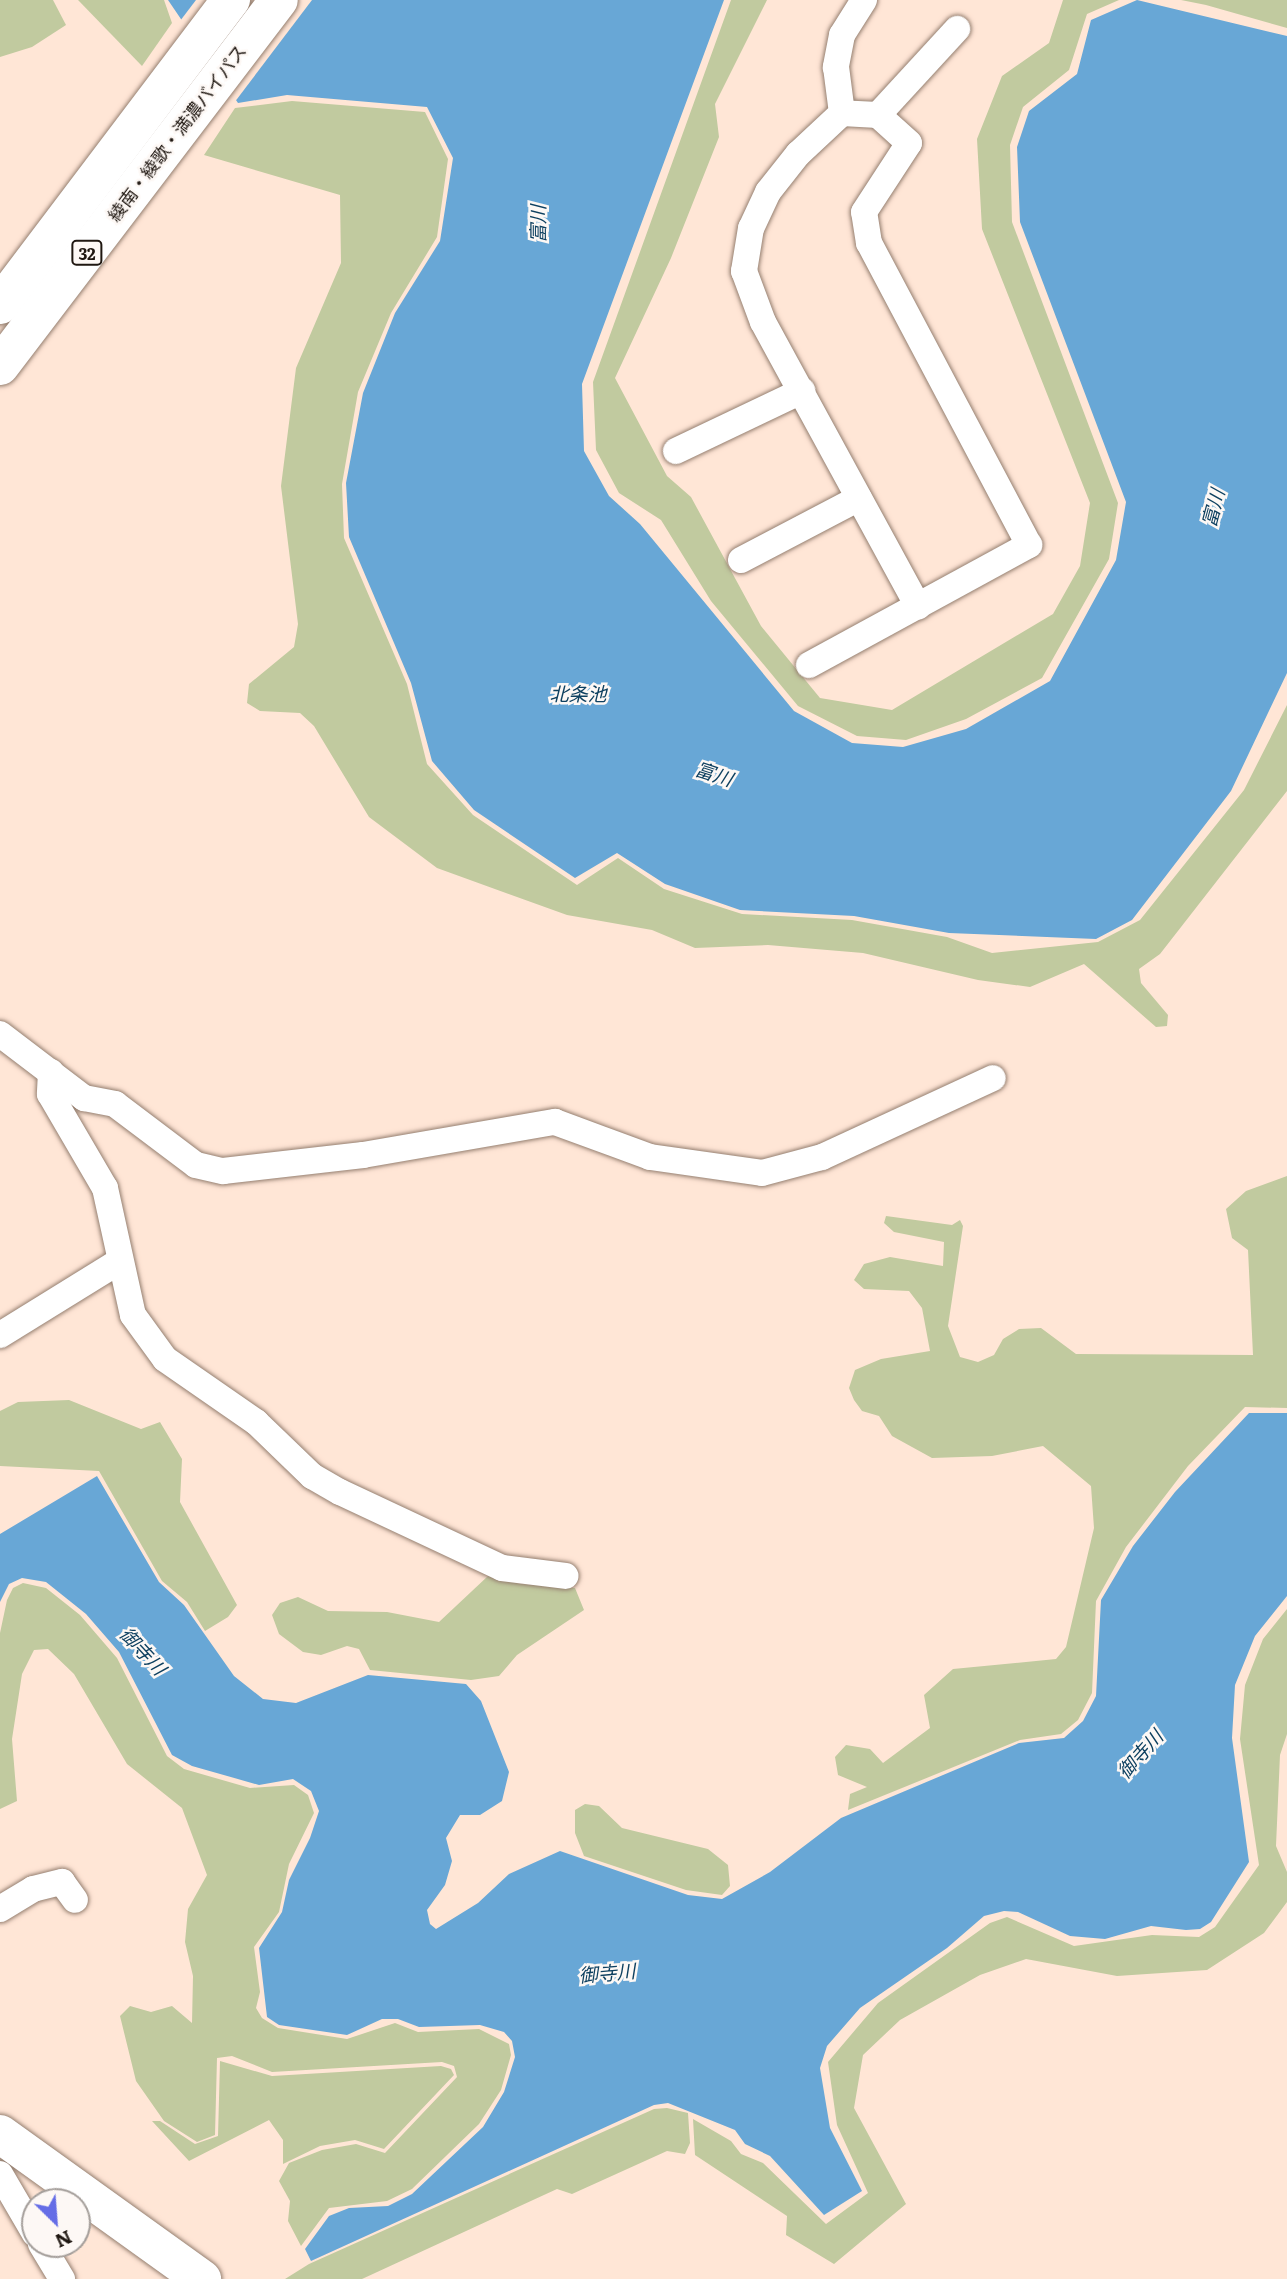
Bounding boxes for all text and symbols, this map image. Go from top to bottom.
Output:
street label: 綾南・綾歌・満濃バイパス [103,40,251,226]
water label: 富川 [527,205,549,243]
road number: 32 [71,241,103,266]
water label: 富川 [1197,487,1229,529]
water label: 北条池 [550,683,606,705]
water label: 富川 [692,757,736,791]
water label: 御寺川 [115,1622,171,1680]
water label: 御寺川 [1112,1725,1168,1783]
water label: 御寺川 [578,1959,636,1987]
north arrow [21,2188,91,2258]
text: N [51,2224,77,2256]

